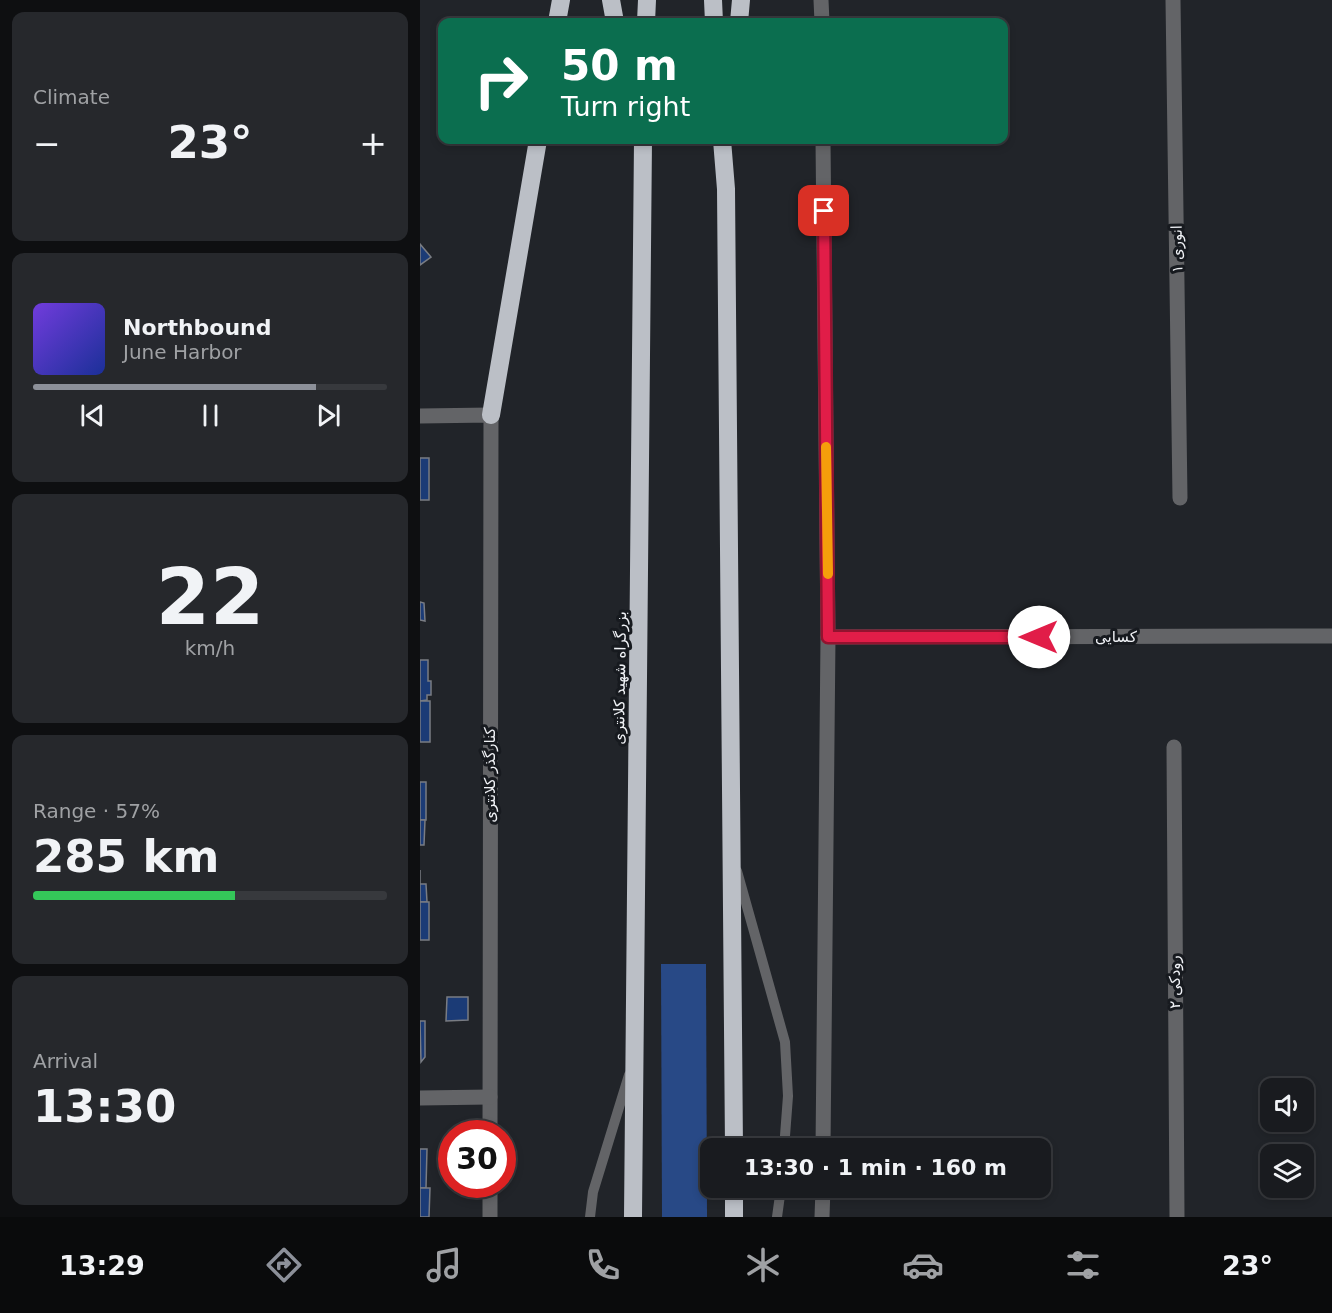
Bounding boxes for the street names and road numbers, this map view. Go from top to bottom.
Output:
street label: انوری ۱ [1168,225,1186,273]
street label: بزرگراه شهید کلانتری [610,611,630,745]
street label: کسایی [1095,628,1138,646]
street label: کنارگذر کلانتری [481,726,499,823]
street label: رودکی ۲ [1166,955,1184,1009]

